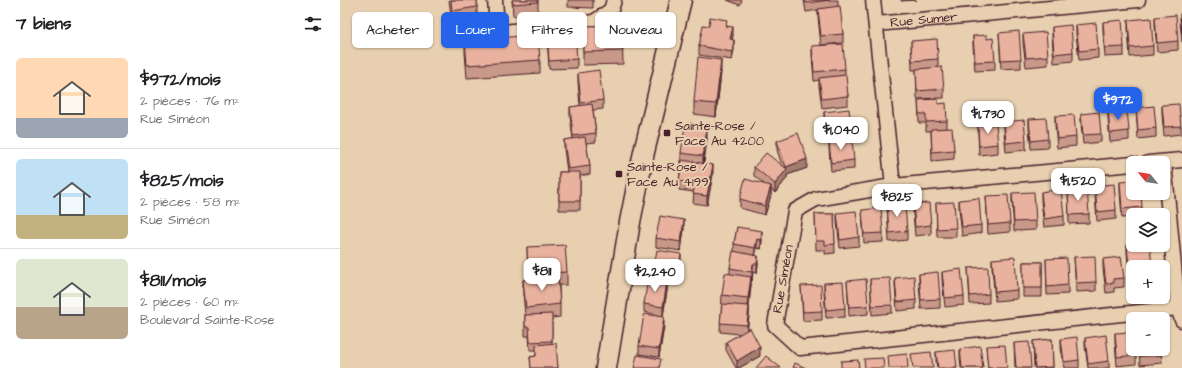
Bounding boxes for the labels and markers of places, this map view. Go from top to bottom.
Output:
pin: $972 [1094,87,1142,121]
pin: $1,730 [955,101,1021,135]
place label: Sainte-Rose / Face Au 4200 [675,117,764,150]
pin: $1,040 [808,117,874,151]
marker: Sainte-Rose / Face Au 4200 [662,128,672,138]
place label: Sainte-Rose / Face Au 4199 [627,158,709,191]
pin: $1,520 [1045,168,1111,202]
marker: Sainte-Rose / Face Au 4199 [614,169,624,179]
pin: $825 [873,184,921,218]
pin: $811 [518,258,566,292]
pin: $2,240 [622,259,688,293]

